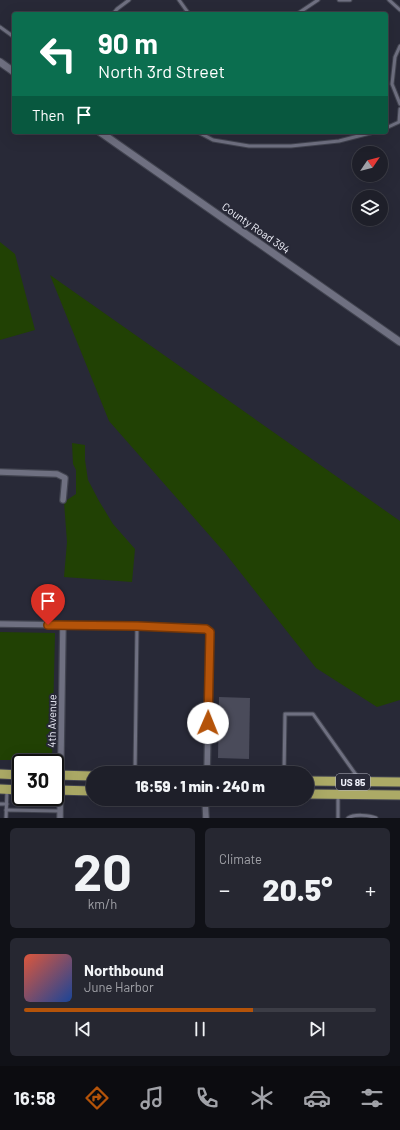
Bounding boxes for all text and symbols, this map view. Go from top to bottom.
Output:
text: 90 m [98,26,158,60]
icon: left [32,28,84,80]
text: North 3rd Street [98,60,225,82]
icon: arrive [73,104,95,126]
text: Then [32,106,65,124]
north arrow [352,146,388,182]
map controls [352,146,388,226]
button: layers [352,190,388,226]
street label: County Road 394 [220,199,293,256]
pin [31,584,65,625]
icon: arrive [37,590,59,612]
street label: 4th Avenue [45,694,58,748]
position arrow [187,702,229,744]
speed limit sign: 30 [12,754,64,806]
road number: US 85 [336,774,370,790]
text: 16:59 · 1 min · 240 m [135,777,265,795]
text: 20 [73,839,132,901]
text: Climate [219,851,262,867]
text: 20.5° [263,871,332,907]
text: − [219,876,230,902]
text: + [365,876,376,902]
text: km/h [88,896,117,912]
text: Northbound [84,961,164,979]
text: June Harbor [84,979,154,995]
icon: previous [72,1018,94,1040]
icon: pause [189,1018,211,1040]
icon: next [306,1018,328,1040]
icon: directions [83,1084,111,1112]
icon: music [138,1084,166,1112]
icon: phone [193,1084,221,1112]
icon: climate [248,1084,276,1112]
icon: car [303,1084,331,1112]
icon: filters [358,1084,386,1112]
text: 16:58 [14,1087,56,1109]

